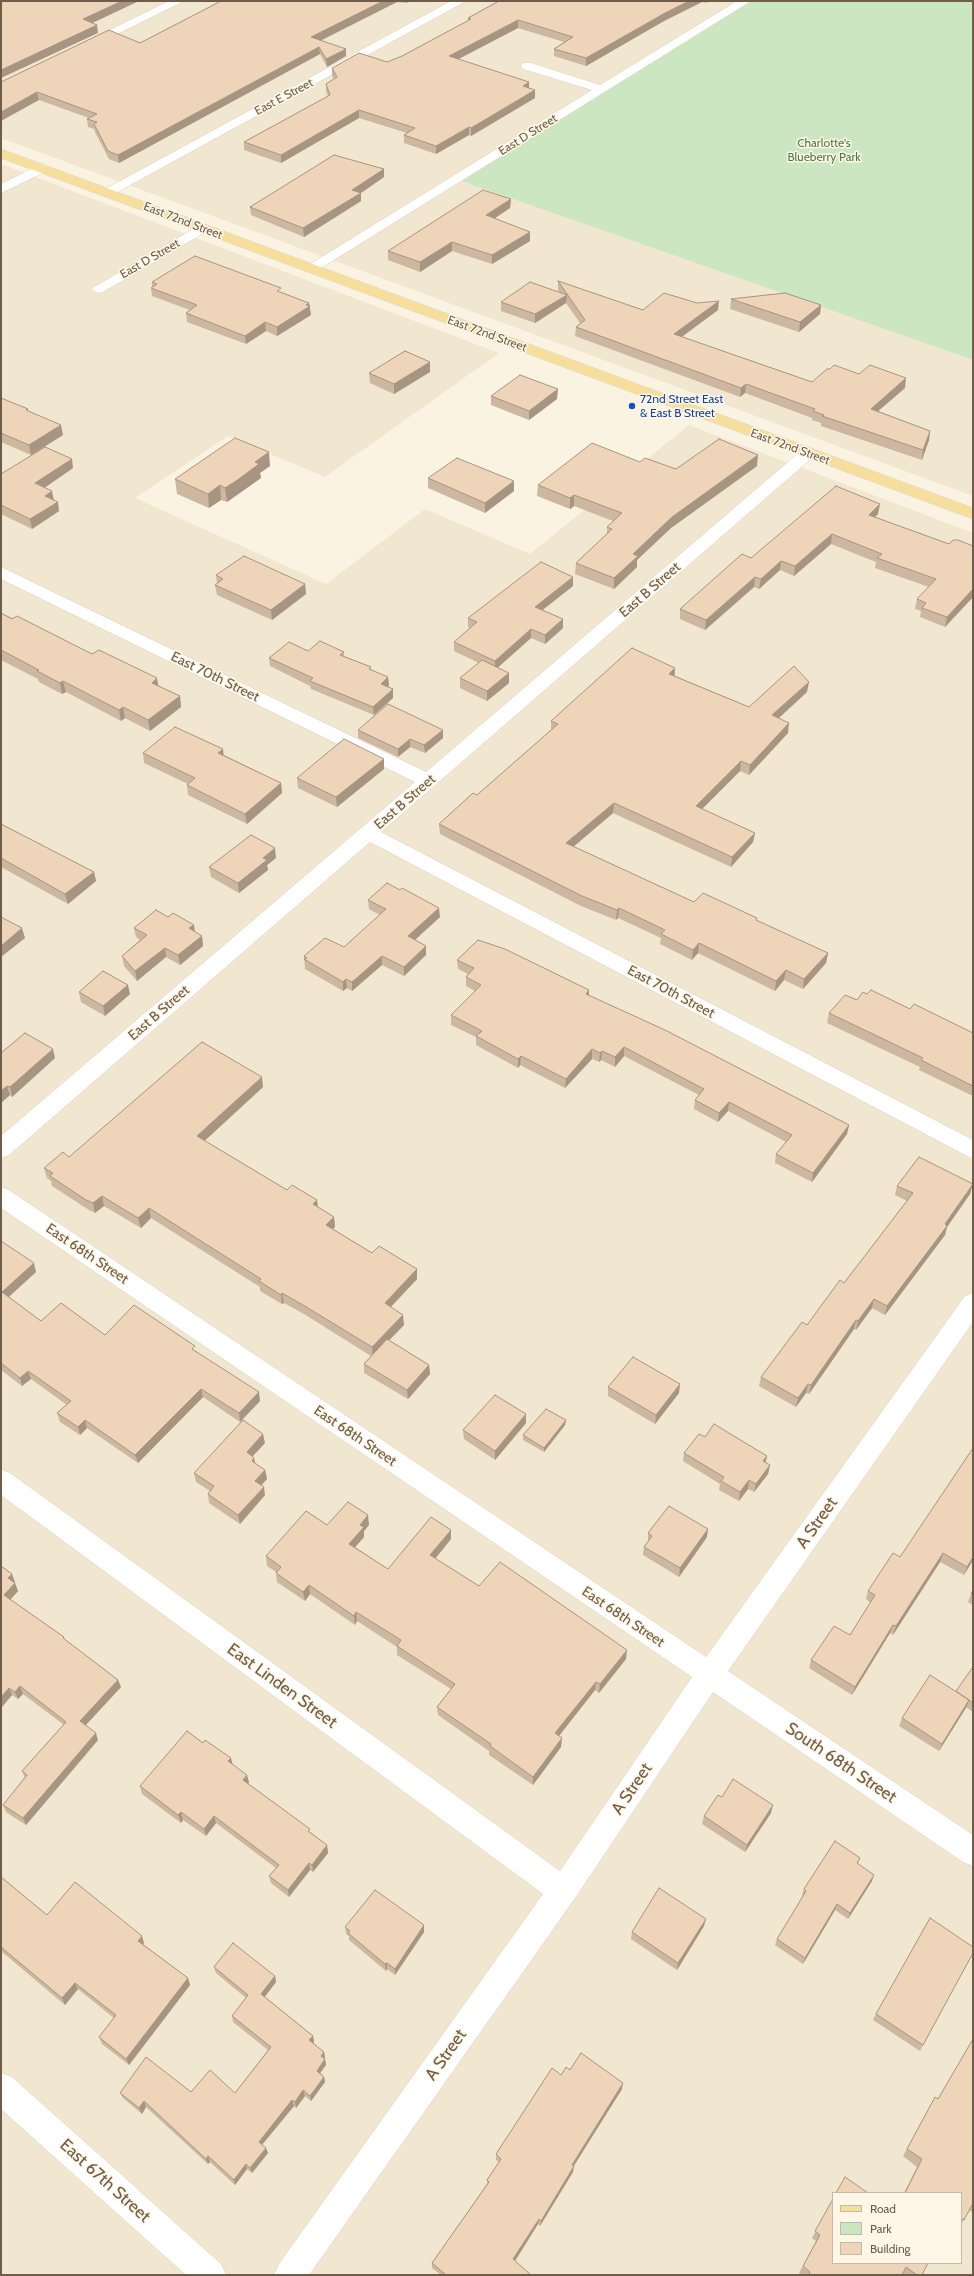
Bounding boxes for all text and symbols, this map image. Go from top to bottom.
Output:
street label: East E Street [252,76,316,118]
street label: East D Street [496,111,560,159]
park label: Charlotte's Blueberry Park [787,136,861,164]
street label: East 72nd Street [142,199,224,243]
street label: East D Street [118,236,182,282]
street label: East 72nd Street [445,313,529,355]
place label: 72nd Street East & East B Street [640,392,723,420]
marker: 72nd Street East & East B Street [627,401,637,411]
street label: East 72nd Street [748,426,832,468]
street label: East B Street [616,559,684,621]
street label: East 70th Street [168,648,262,706]
street label: East B Street [371,771,439,833]
street label: East 70th Street [625,962,717,1022]
street label: East B Street [125,982,193,1044]
street label: East 68th Street [43,1220,131,1288]
street label: East 68th Street [311,1402,399,1470]
street label: A Street [792,1493,842,1553]
street label: East 68th Street [579,1583,667,1651]
street label: East Linden Street [223,1639,341,1733]
street label: South 68th Street [782,1718,900,1808]
street label: A Street [607,1759,657,1819]
street label: A Street [421,2025,471,2085]
street label: East 67th Street [56,2135,154,2227]
legend [832,2192,962,2264]
text: Road [870,2201,896,2216]
text: Park [870,2221,892,2236]
text: Building [870,2241,911,2256]

